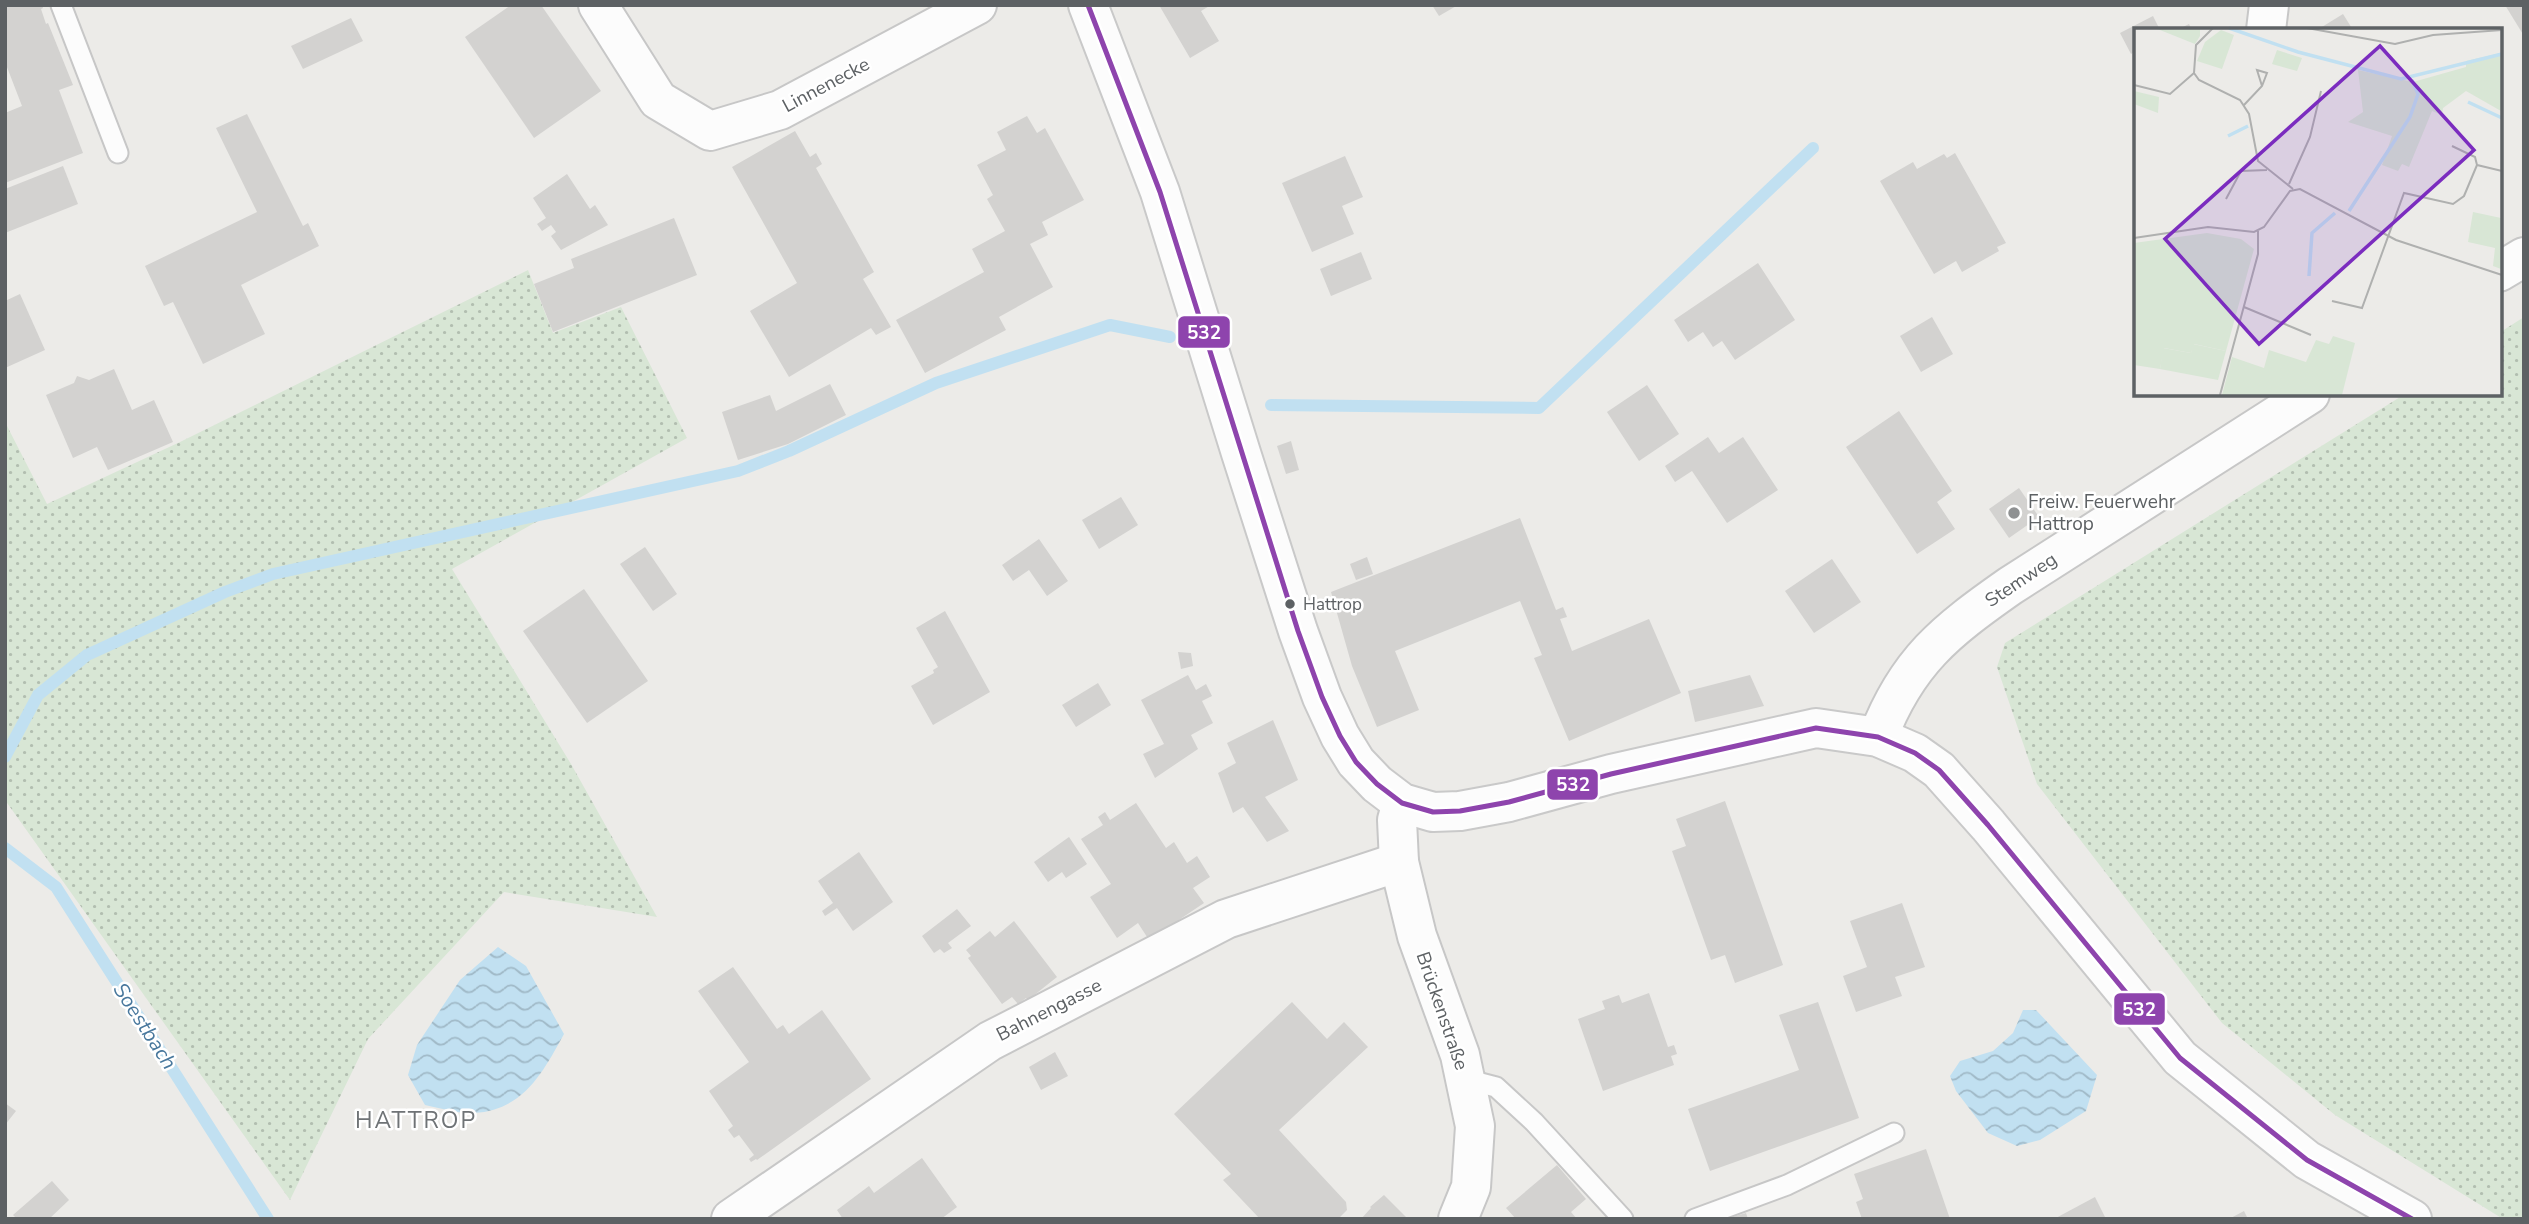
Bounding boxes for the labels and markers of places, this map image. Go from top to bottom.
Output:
place label: Freiw. Feuerwehr Hattrop [2028,489,2176,537]
marker: Freiw. Feuerwehr Hattrop [2006,505,2022,521]
place label: Hattrop [1303,593,1362,616]
marker: Hattrop [1283,597,1297,611]

